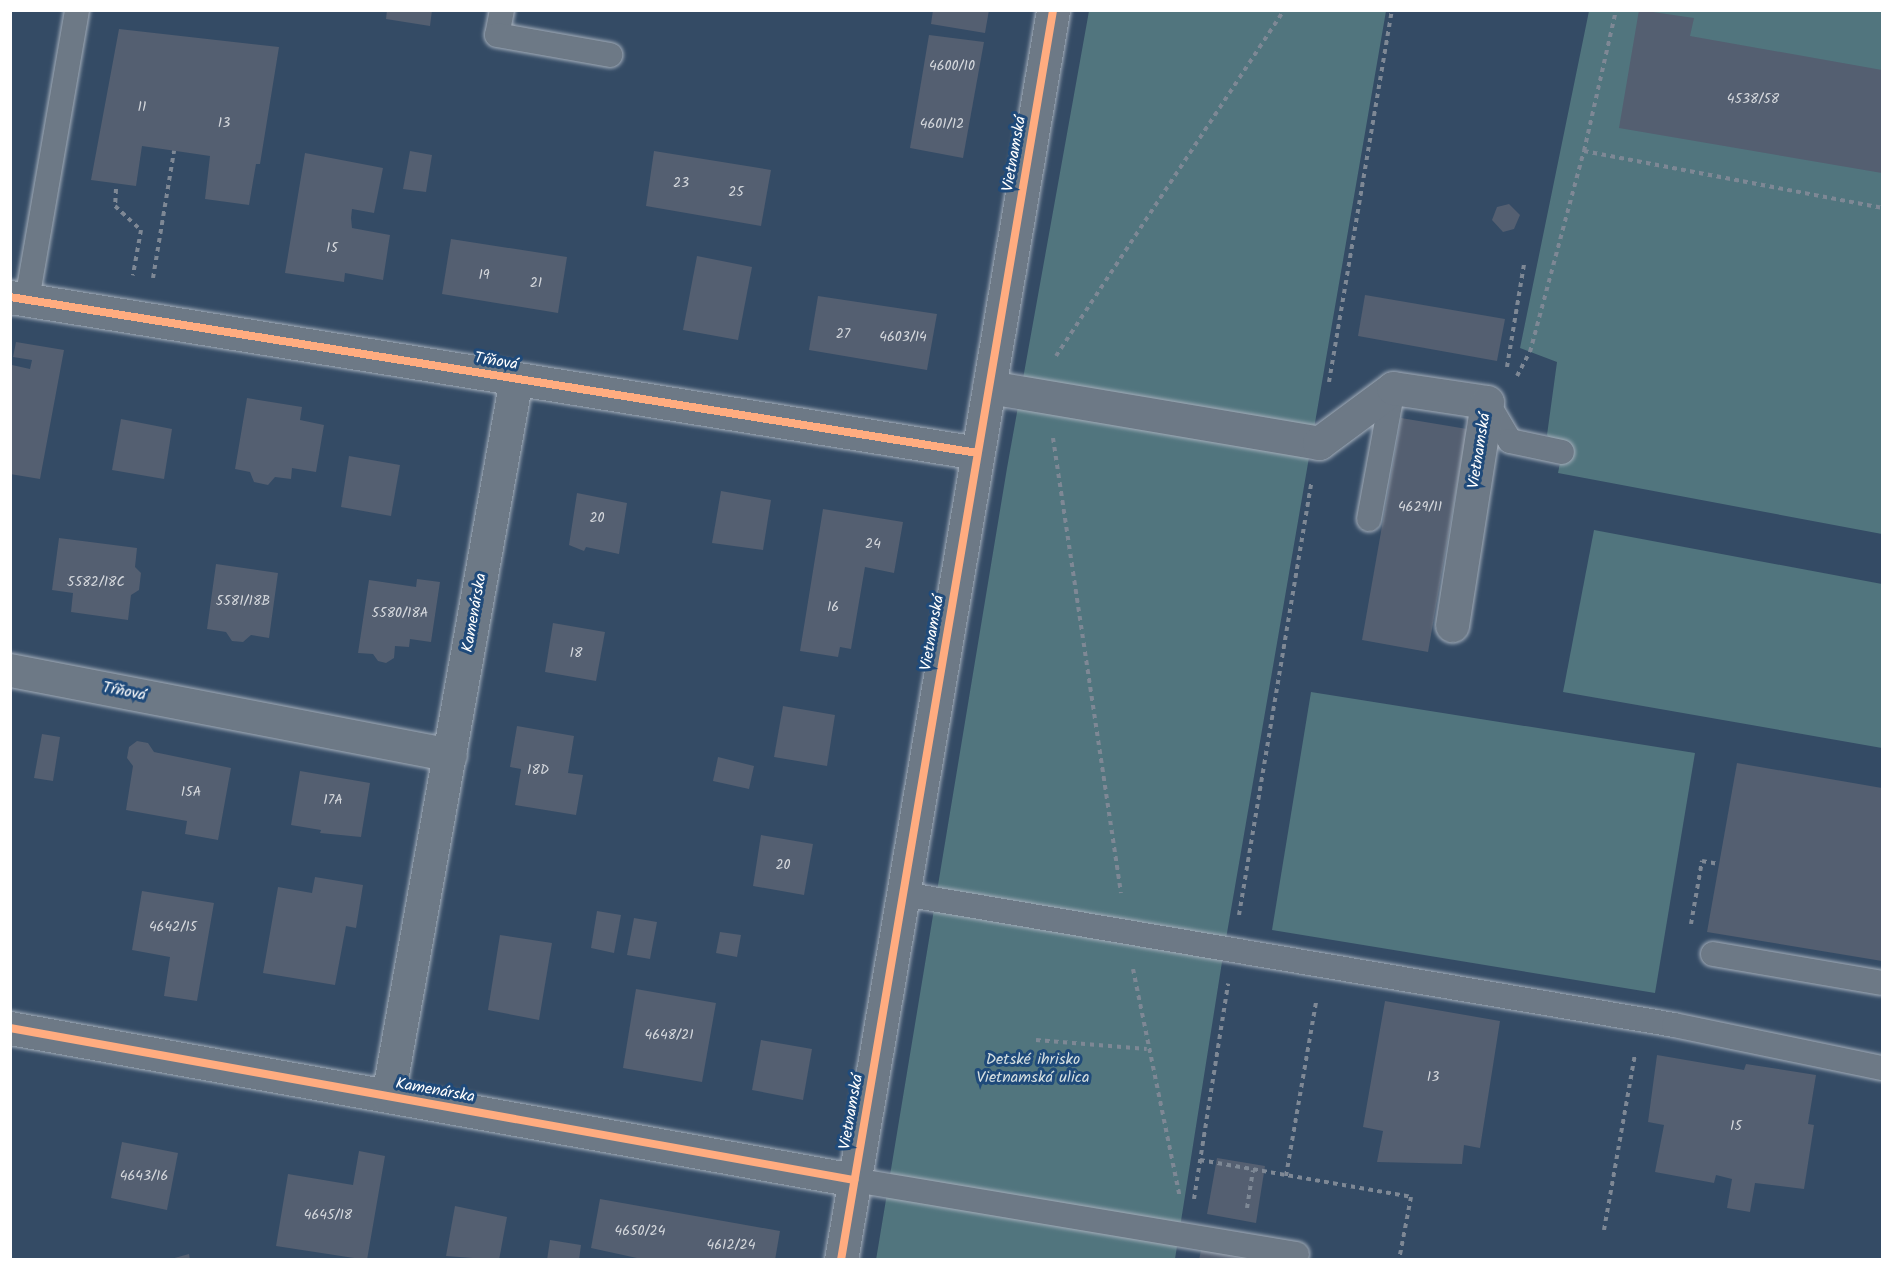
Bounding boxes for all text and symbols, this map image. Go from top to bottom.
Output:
house number: 4600/10 [929,58,975,74]
house number: 4538/58 [1727,91,1779,107]
house number: 11 [138,99,146,115]
house number: 13 [218,115,230,131]
street label: Vietnamská [999,115,1031,193]
house number: 4601/12 [920,116,964,132]
house number: 23 [673,175,689,191]
house number: 25 [728,184,744,200]
house number: 15 [326,240,338,256]
house number: 19 [478,267,490,283]
house number: 21 [530,275,542,291]
house number: 27 [836,326,850,342]
house number: 4603/14 [879,329,927,345]
street label: Tŕňová [473,349,519,375]
street label: Vietnamská [1465,412,1495,490]
house number: 4629/11 [1398,499,1442,515]
house number: 20 [589,510,605,526]
house number: 24 [865,536,881,552]
street label: Kamenárska [459,572,491,654]
house number: 5582/18C [67,574,125,590]
house number: 5581/18B [216,593,270,609]
street label: Vietnamská [917,594,949,672]
house number: 16 [827,599,839,615]
house number: 5580/18A [372,605,428,621]
house number: 18 [570,645,582,661]
street label: Tŕňová [101,678,147,706]
house number: 18D [527,762,549,778]
house number: 15A [181,784,201,800]
house number: 17A [323,792,343,808]
house number: 20 [775,857,791,873]
house number: 4642/15 [149,919,197,935]
house number: 4648/21 [644,1027,694,1043]
park label: Detské ihrisko Vietnamská ulica [977,1050,1089,1088]
house number: 13 [1427,1069,1439,1085]
street label: Vietnamská [836,1073,868,1151]
street label: Kamenárska [394,1075,476,1107]
house number: 15 [1730,1118,1742,1134]
house number: 4643/16 [120,1168,168,1184]
house number: 4645/18 [304,1207,352,1223]
house number: 4650/24 [615,1223,665,1239]
house number: 4612/24 [707,1237,755,1253]

